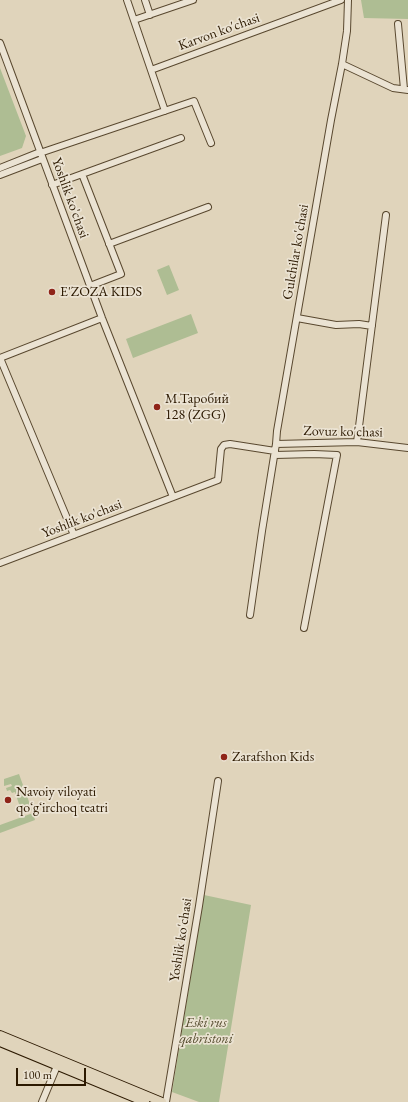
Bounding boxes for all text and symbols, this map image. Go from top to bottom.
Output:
street label: Karvon ko'chasi [176,9,262,55]
street label: Yoshlik ko'chasi [48,156,92,240]
street label: Gulchilar ko'chasi [279,203,313,301]
place label: E'ZOZA KIDS [60,284,142,300]
marker: E'ZOZA KIDS [47,287,57,297]
place label: М.Таробий 128 (ZGG) [165,391,229,424]
marker: М.Таробий 128 (ZGG) [152,402,162,412]
street label: Zovuz ko'chasi [303,423,383,441]
street label: Yoshlik ko'chasi [40,496,124,542]
place label: Zarafshon Kids [232,749,314,765]
marker: Zarafshon Kids [219,752,229,762]
place label: Navoiy viloyati qoʻgʻirchoq teatri [16,784,108,816]
marker: Navoiy viloyati qoʻgʻirchoq teatri [3,795,13,805]
street label: Yoshlik ko'chasi [166,897,196,983]
park label: Eski rus qabristoni [179,1015,233,1048]
scale bar [18,1060,88,1086]
text: 100 m [23,1067,52,1083]

